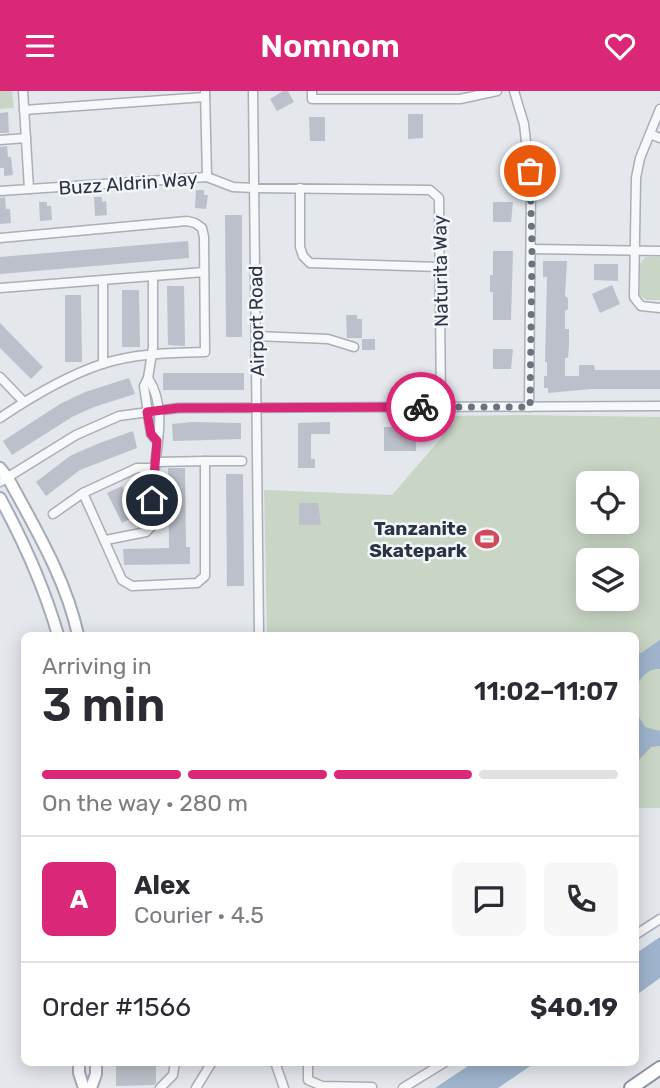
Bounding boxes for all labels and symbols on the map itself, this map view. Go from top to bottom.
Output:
pin [500,141,560,201]
street label: Buzz Aldrin Way [58,167,198,200]
street label: Naturita Way [428,215,453,327]
street label: Airport Road [244,265,269,377]
courier [386,372,456,442]
pin [122,470,182,530]
place label: Tanzanite Skatepark [369,517,467,562]
sports icon: Tanzanite Skatepark [473,525,501,553]

